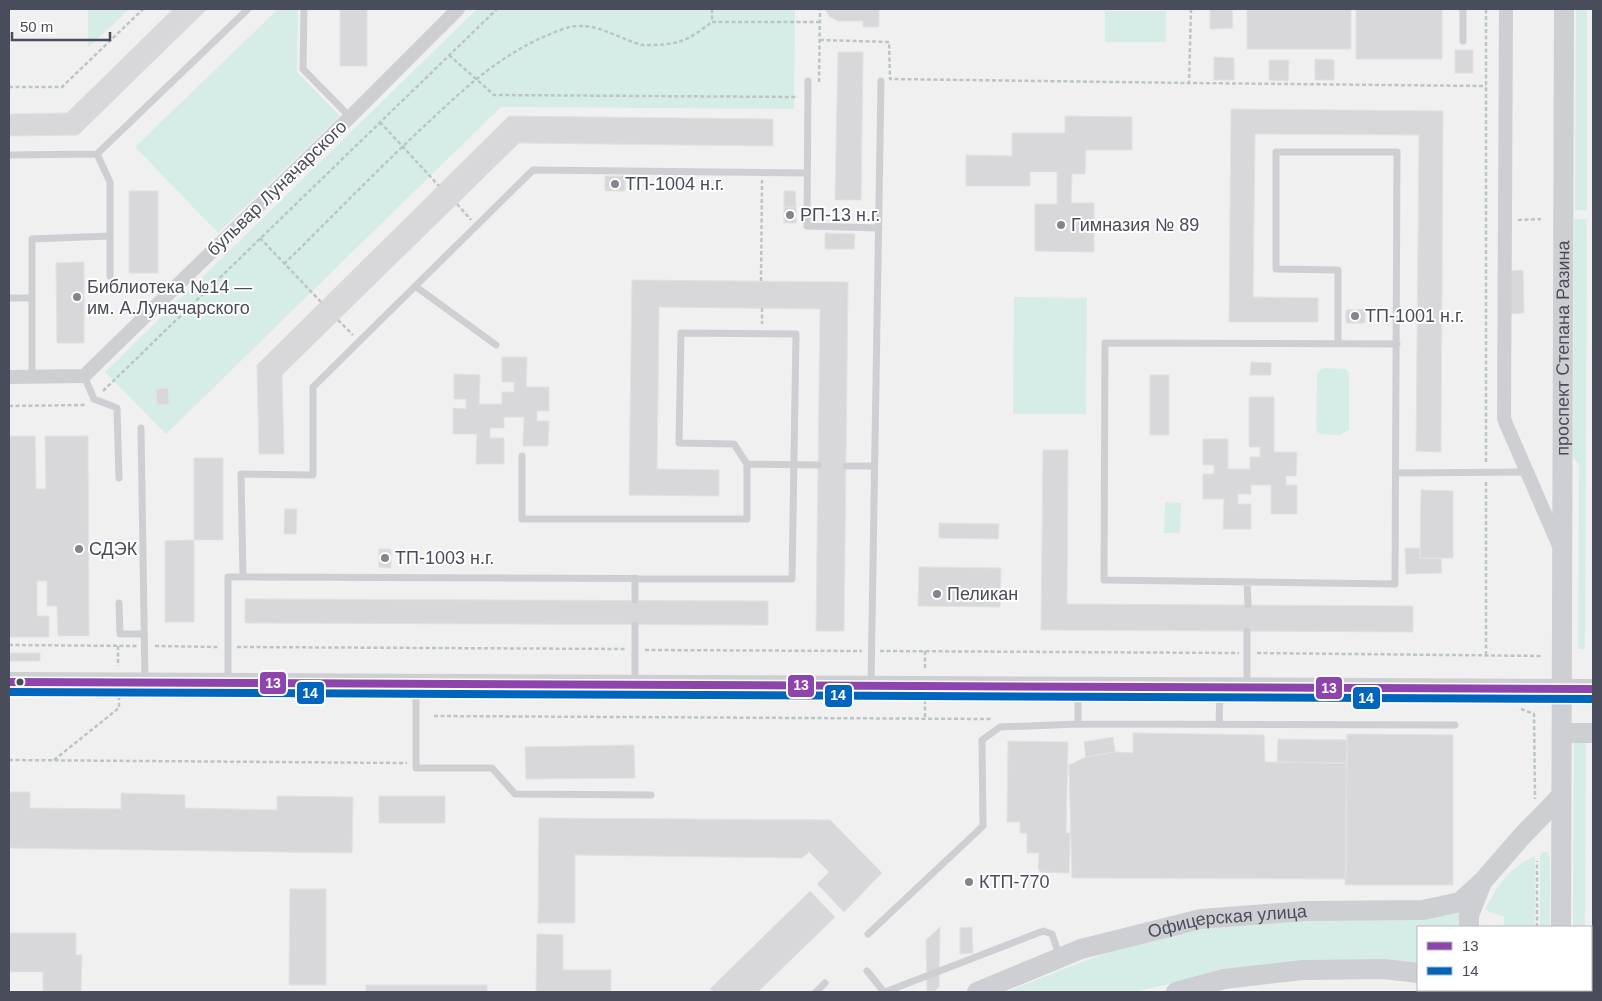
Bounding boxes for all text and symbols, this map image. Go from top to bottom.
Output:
scale bar [12,10,110,42]
text: 50 m [20,18,53,35]
street label: бульвар Луначарского [203,116,351,260]
place label: ТП-1004 н.г. [625,174,724,194]
marker: ТП-1004 н.г. [609,178,621,190]
place label: РП-13 н.г. [800,205,880,225]
marker: РП-13 н.г. [784,209,796,221]
place label: Гимназия № 89 [1071,215,1199,235]
marker: Гимназия № 89 [1055,219,1067,231]
street label: проспект Степана Разина [1553,239,1573,456]
place label: Библиотека №14 — им. А.Луначарского [87,277,252,318]
marker: Библиотека №14 — им. А.Луначарского [71,291,83,303]
place label: ТП-1001 н.г. [1365,306,1464,326]
marker: ТП-1001 н.г. [1349,310,1361,322]
place label: СДЭК [89,539,138,559]
marker: СДЭК [73,543,85,555]
place label: ТП-1003 н.г. [395,548,494,568]
marker: ТП-1003 н.г. [379,552,391,564]
place label: Пеликан [947,584,1018,604]
marker: Пеликан [931,588,943,600]
line badge: 13 [259,671,287,695]
line badge: 13 [787,674,815,698]
text: 13 [265,675,281,691]
line badge: 13 [1315,676,1343,700]
unlabelled marker [15,677,25,687]
text: 13 [793,677,809,693]
text: 13 [1321,680,1337,696]
line badge: 14 [296,681,325,705]
line badge: 14 [824,684,853,708]
text: 14 [302,685,318,701]
line badge: 14 [1352,686,1381,710]
text: 14 [830,687,846,703]
text: 14 [1358,690,1374,706]
place label: КТП-770 [979,872,1049,892]
marker: КТП-770 [963,876,975,888]
street label: Офицерская улица [1146,901,1309,942]
legend [1417,926,1592,991]
text: 13 [1462,937,1479,954]
text: 14 [1462,962,1479,979]

